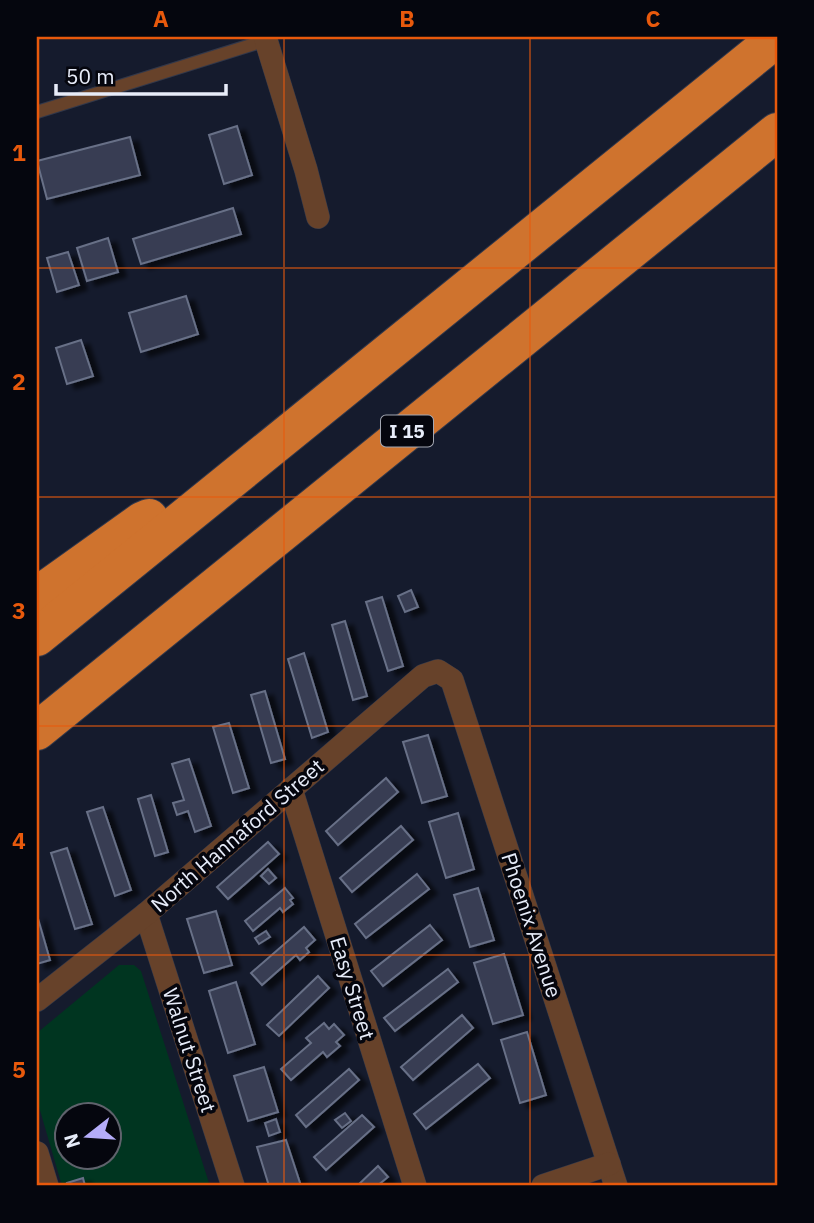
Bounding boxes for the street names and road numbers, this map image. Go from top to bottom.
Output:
road number: I 15 [381,416,433,446]
street label: North Hannaford Street [145,752,329,918]
street label: Phoenix Avenue [495,849,569,1001]
street label: Easy Street [324,933,382,1043]
street label: Walnut Street [157,984,223,1116]

